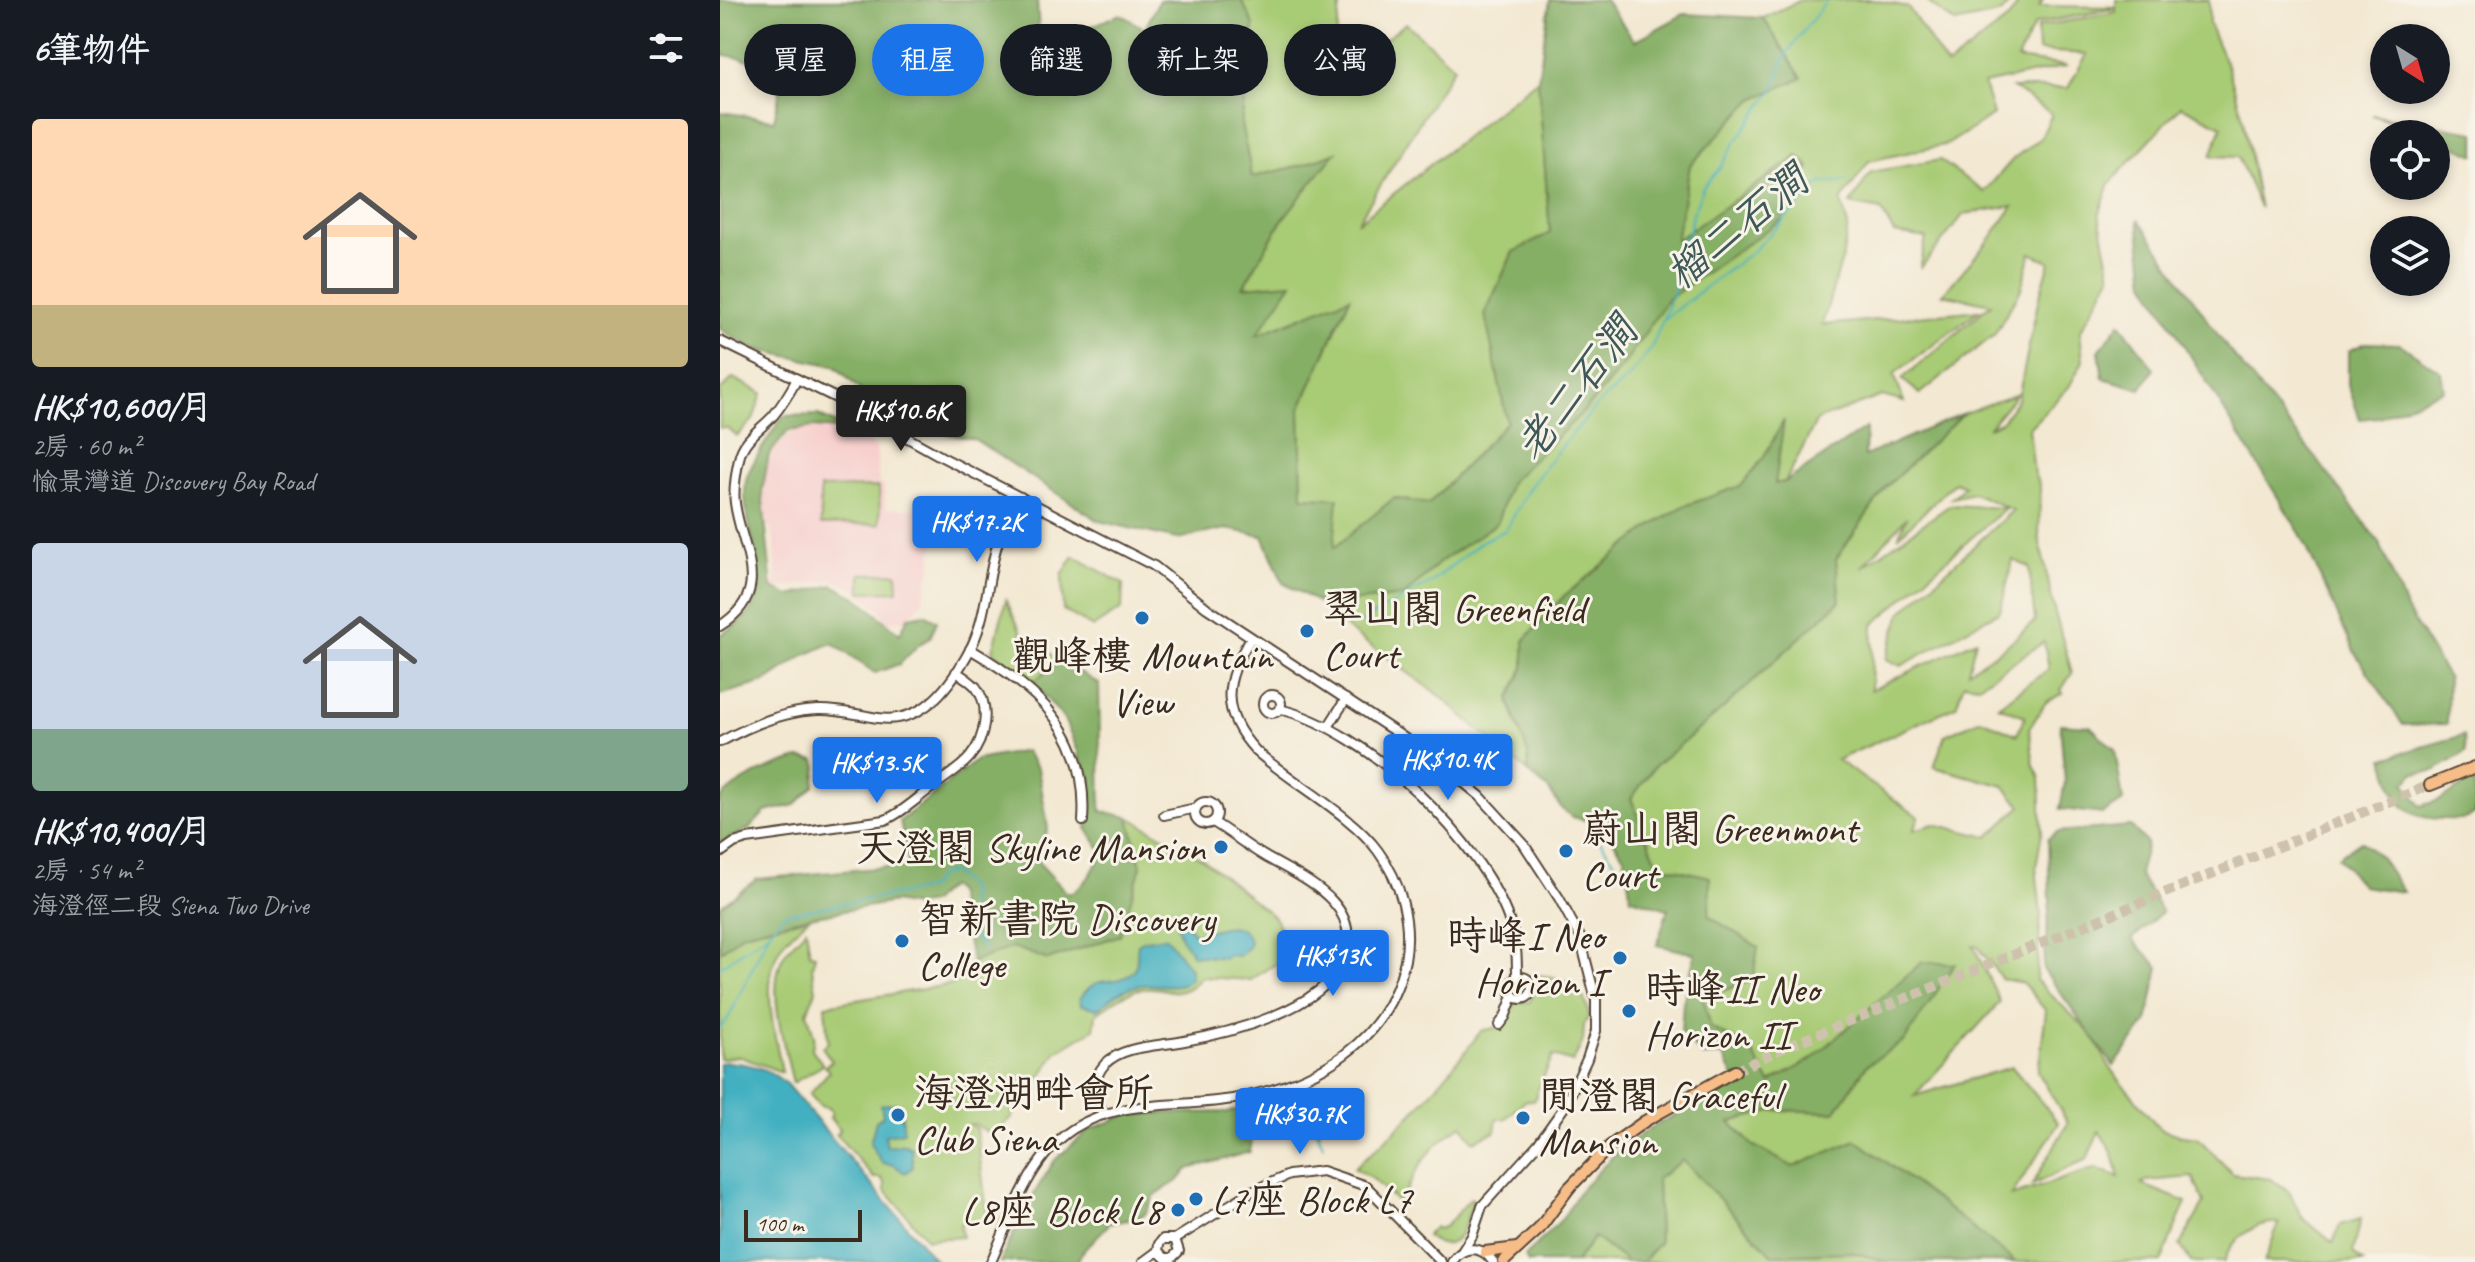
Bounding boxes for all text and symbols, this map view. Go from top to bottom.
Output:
chip: 買屋 [744,24,856,96]
chip: 租屋 [872,24,984,96]
chip: 篩選 [1000,24,1112,96]
chip: 新上架 [1128,24,1268,96]
chip: 公寓 [1284,24,1396,96]
north arrow [2370,24,2450,104]
map controls [2370,24,2450,296]
icon: filters [644,26,688,70]
text: 6筆物件 [32,28,150,71]
button: locate [2370,120,2450,200]
water label: 榴二石澗 [1655,151,1822,301]
icon: home [288,171,432,315]
button: layers [2370,216,2450,296]
water label: 老二石澗 [1504,303,1651,471]
text: HK$10,600/月 [32,385,213,428]
pin: HK$10.6K [818,385,984,453]
text: HK$10.6K [854,394,948,427]
text: 2房 · 60 m² [32,430,140,463]
text: 愉景灣道 Discovery Bay Road [32,465,314,498]
pin: HK$17.2K [894,496,1060,564]
text: HK$17.2K [930,505,1024,538]
place label: 翠山閣 Greenfield Court [1323,584,1591,680]
icon: home [288,595,432,739]
marker: 觀峰樓 Mountain View [1133,609,1151,627]
marker: 翠山閣 Greenfield Court [1298,622,1316,640]
place label: 觀峰樓 Mountain View [1012,631,1274,727]
pin: HK$10.4K [1365,734,1531,802]
pin: HK$13.5K [794,737,960,805]
text: HK$10.4K [1401,743,1495,776]
text: HK$13.5K [831,746,923,779]
place label: 蔚山閣 Greenmont Court [1582,804,1861,900]
text: HK$10,400/月 [32,809,212,852]
place label: 天澄閣 Skyline Mansion [856,823,1206,873]
marker: 天澄閣 Skyline Mansion [1212,838,1230,856]
marker: 蔚山閣 Greenmont Court [1557,842,1575,860]
text: 2房 · 54 m² [32,854,140,887]
text: 海澄徑二段 Siena Two Drive [32,889,309,922]
place label: 智新書院 Discovery College [918,894,1217,990]
place label: 時峰I Neo Horizon I [1447,911,1613,1007]
pin: HK$13K [1268,930,1398,998]
marker: 智新書院 Discovery College [893,932,911,950]
text: HK$13K [1295,939,1371,972]
marker: 時峰I Neo Horizon I [1611,949,1629,967]
place label: 時峰II Neo Horizon II [1645,964,1823,1060]
marker: 時峰II Neo Horizon II [1620,1002,1638,1020]
place label: 海澄湖畔會所 Club Siena [914,1068,1154,1164]
place label: 閒澄閣 Graceful Mansion [1539,1071,1787,1167]
pin: HK$30.7K [1217,1088,1383,1156]
text: HK$30.7K [1253,1097,1347,1130]
marker: 海澄湖畔會所 Club Siena [889,1106,907,1124]
marker: 閒澄閣 Graceful Mansion [1514,1109,1532,1127]
place label: L7座 Block L7 [1212,1175,1414,1225]
place label: L8座 Block L8 [962,1186,1166,1236]
marker: L7座 Block L7 [1187,1190,1205,1208]
marker: L8座 Block L8 [1169,1201,1187,1219]
scale bar [744,1206,862,1242]
text: 100 m [756,1210,803,1238]

